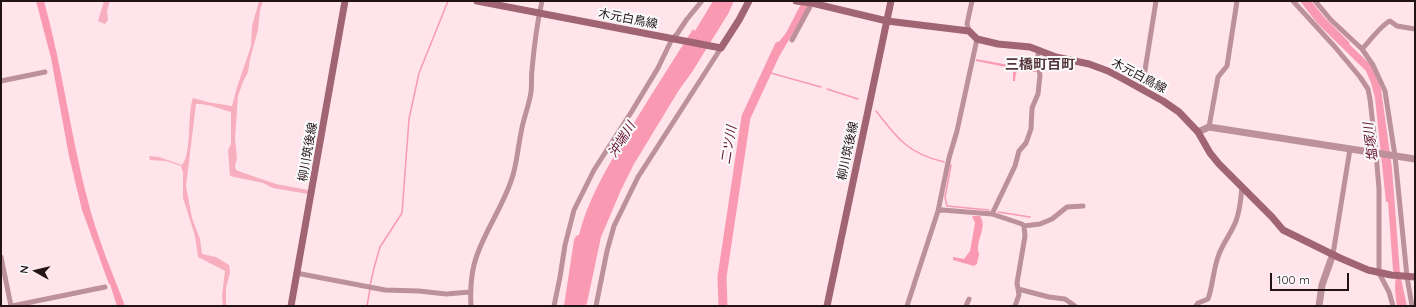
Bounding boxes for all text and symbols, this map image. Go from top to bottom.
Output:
street label: 木元白鳥線 [597,6,659,32]
street label: 木元白鳥線 [1109,56,1169,96]
district label: 三橋町百町 [1005,57,1075,73]
water label: 沖端川 [605,119,639,161]
street label: 柳川筑後線 [835,120,861,182]
street label: 柳川筑後線 [296,121,320,183]
water label: 塩塚川 [1361,122,1381,162]
water label: 二ツ川 [718,125,740,165]
north arrow [16,251,56,291]
text: N [17,264,32,274]
scale bar [1272,265,1351,291]
text: 100 m [1277,272,1310,287]

